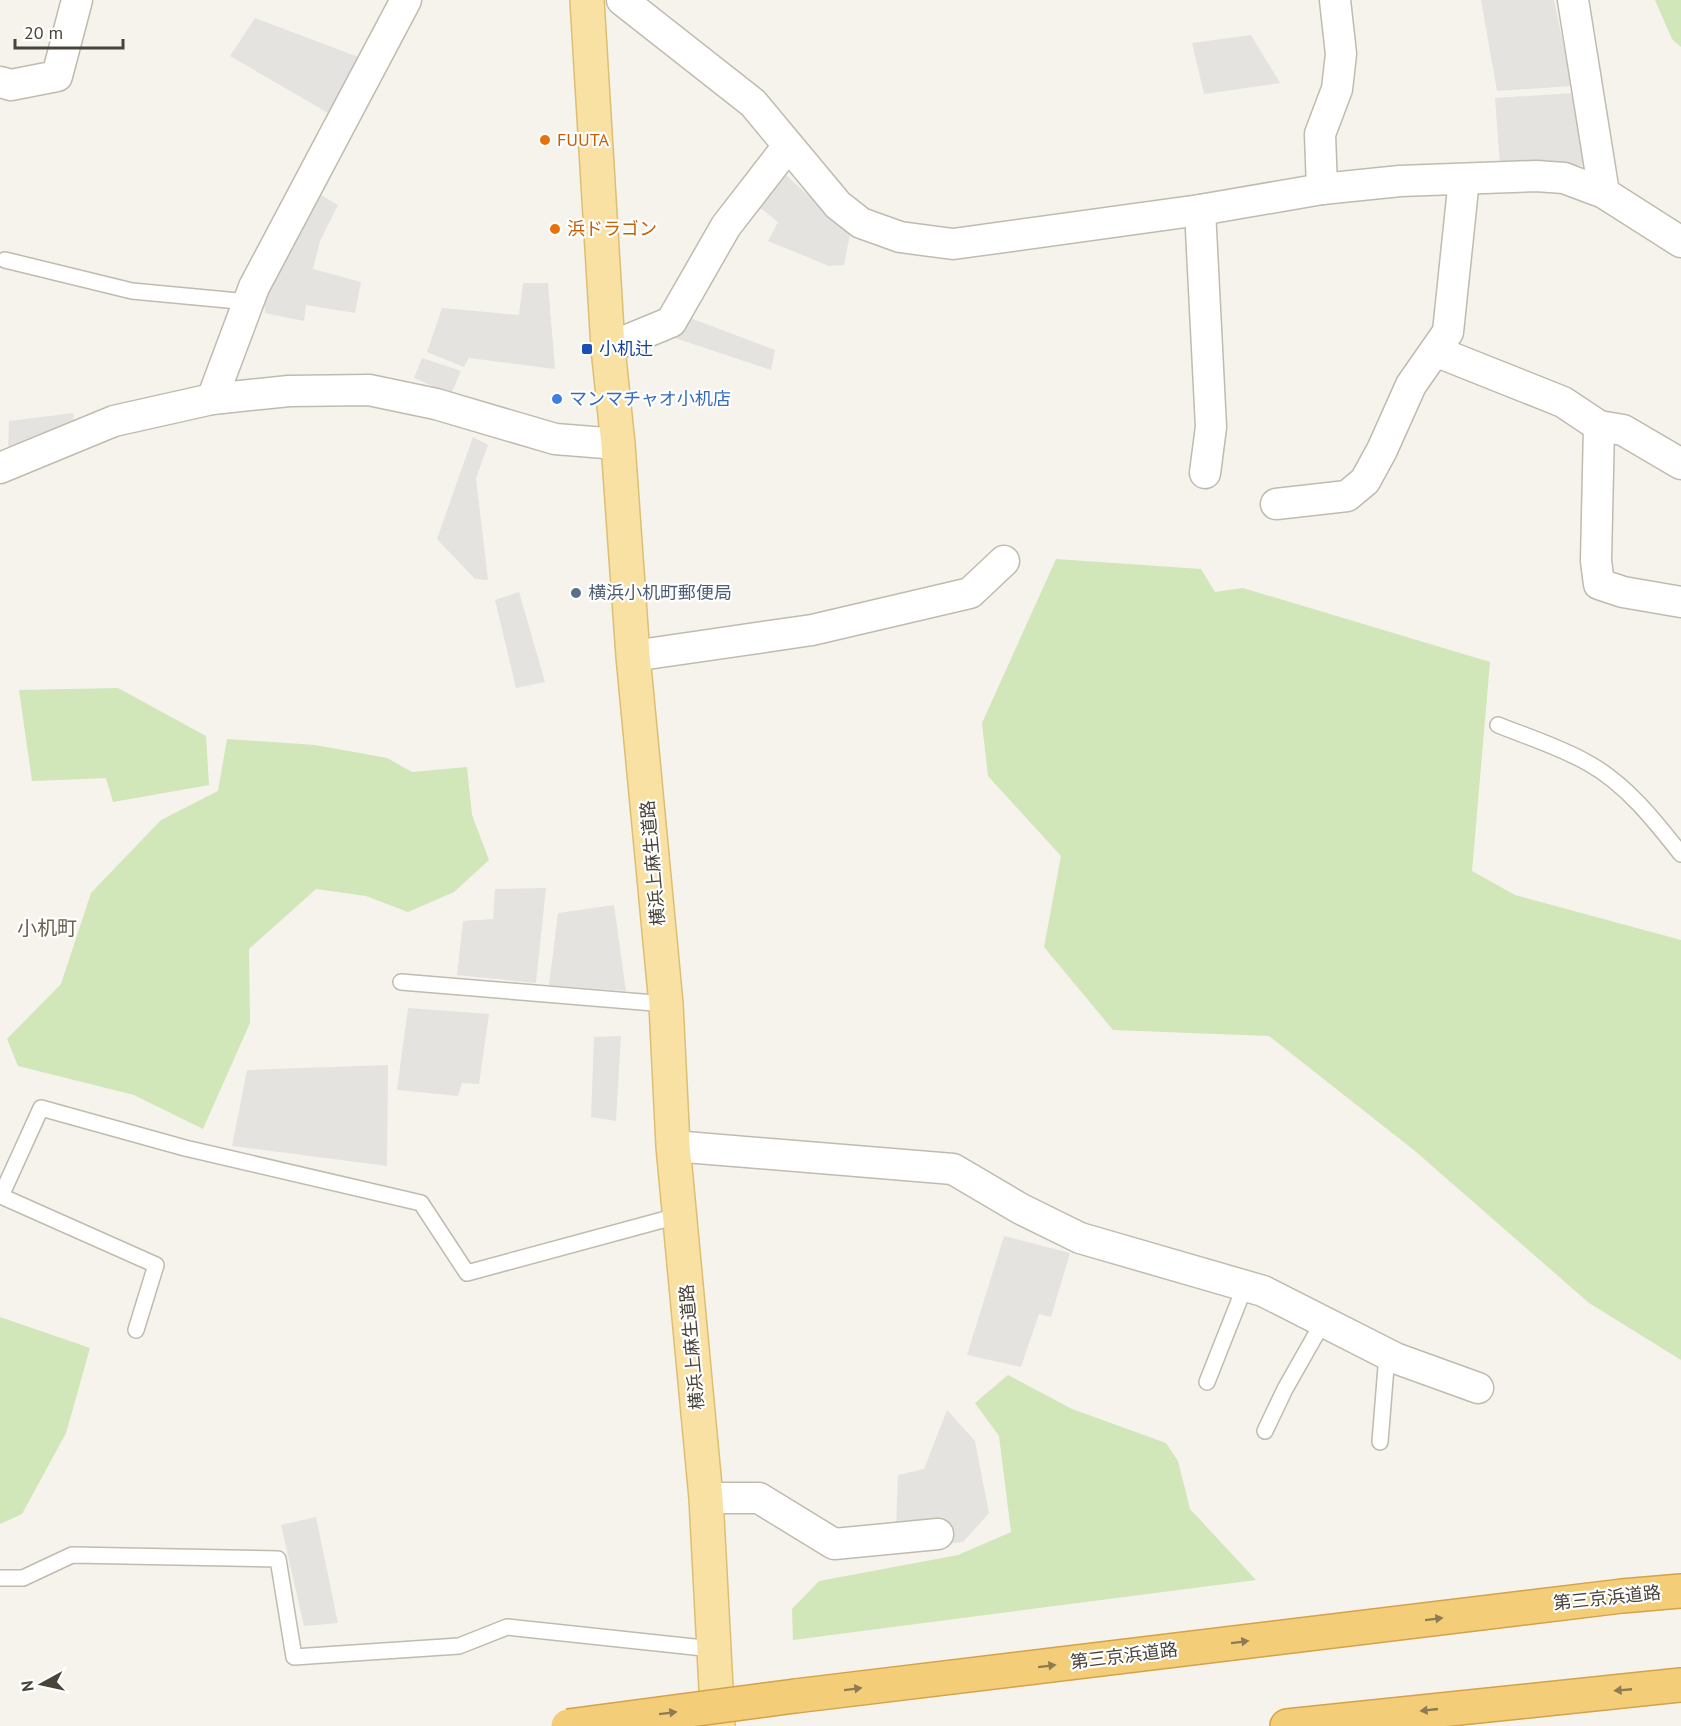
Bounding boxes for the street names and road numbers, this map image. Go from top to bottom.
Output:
street label: 横浜上麻生道路 [636,799,669,927]
street label: 横浜上麻生道路 [675,1283,708,1411]
street label: 第三京浜道路 [1552,1580,1662,1615]
street label: 第三京浜道路 [1069,1638,1179,1673]

